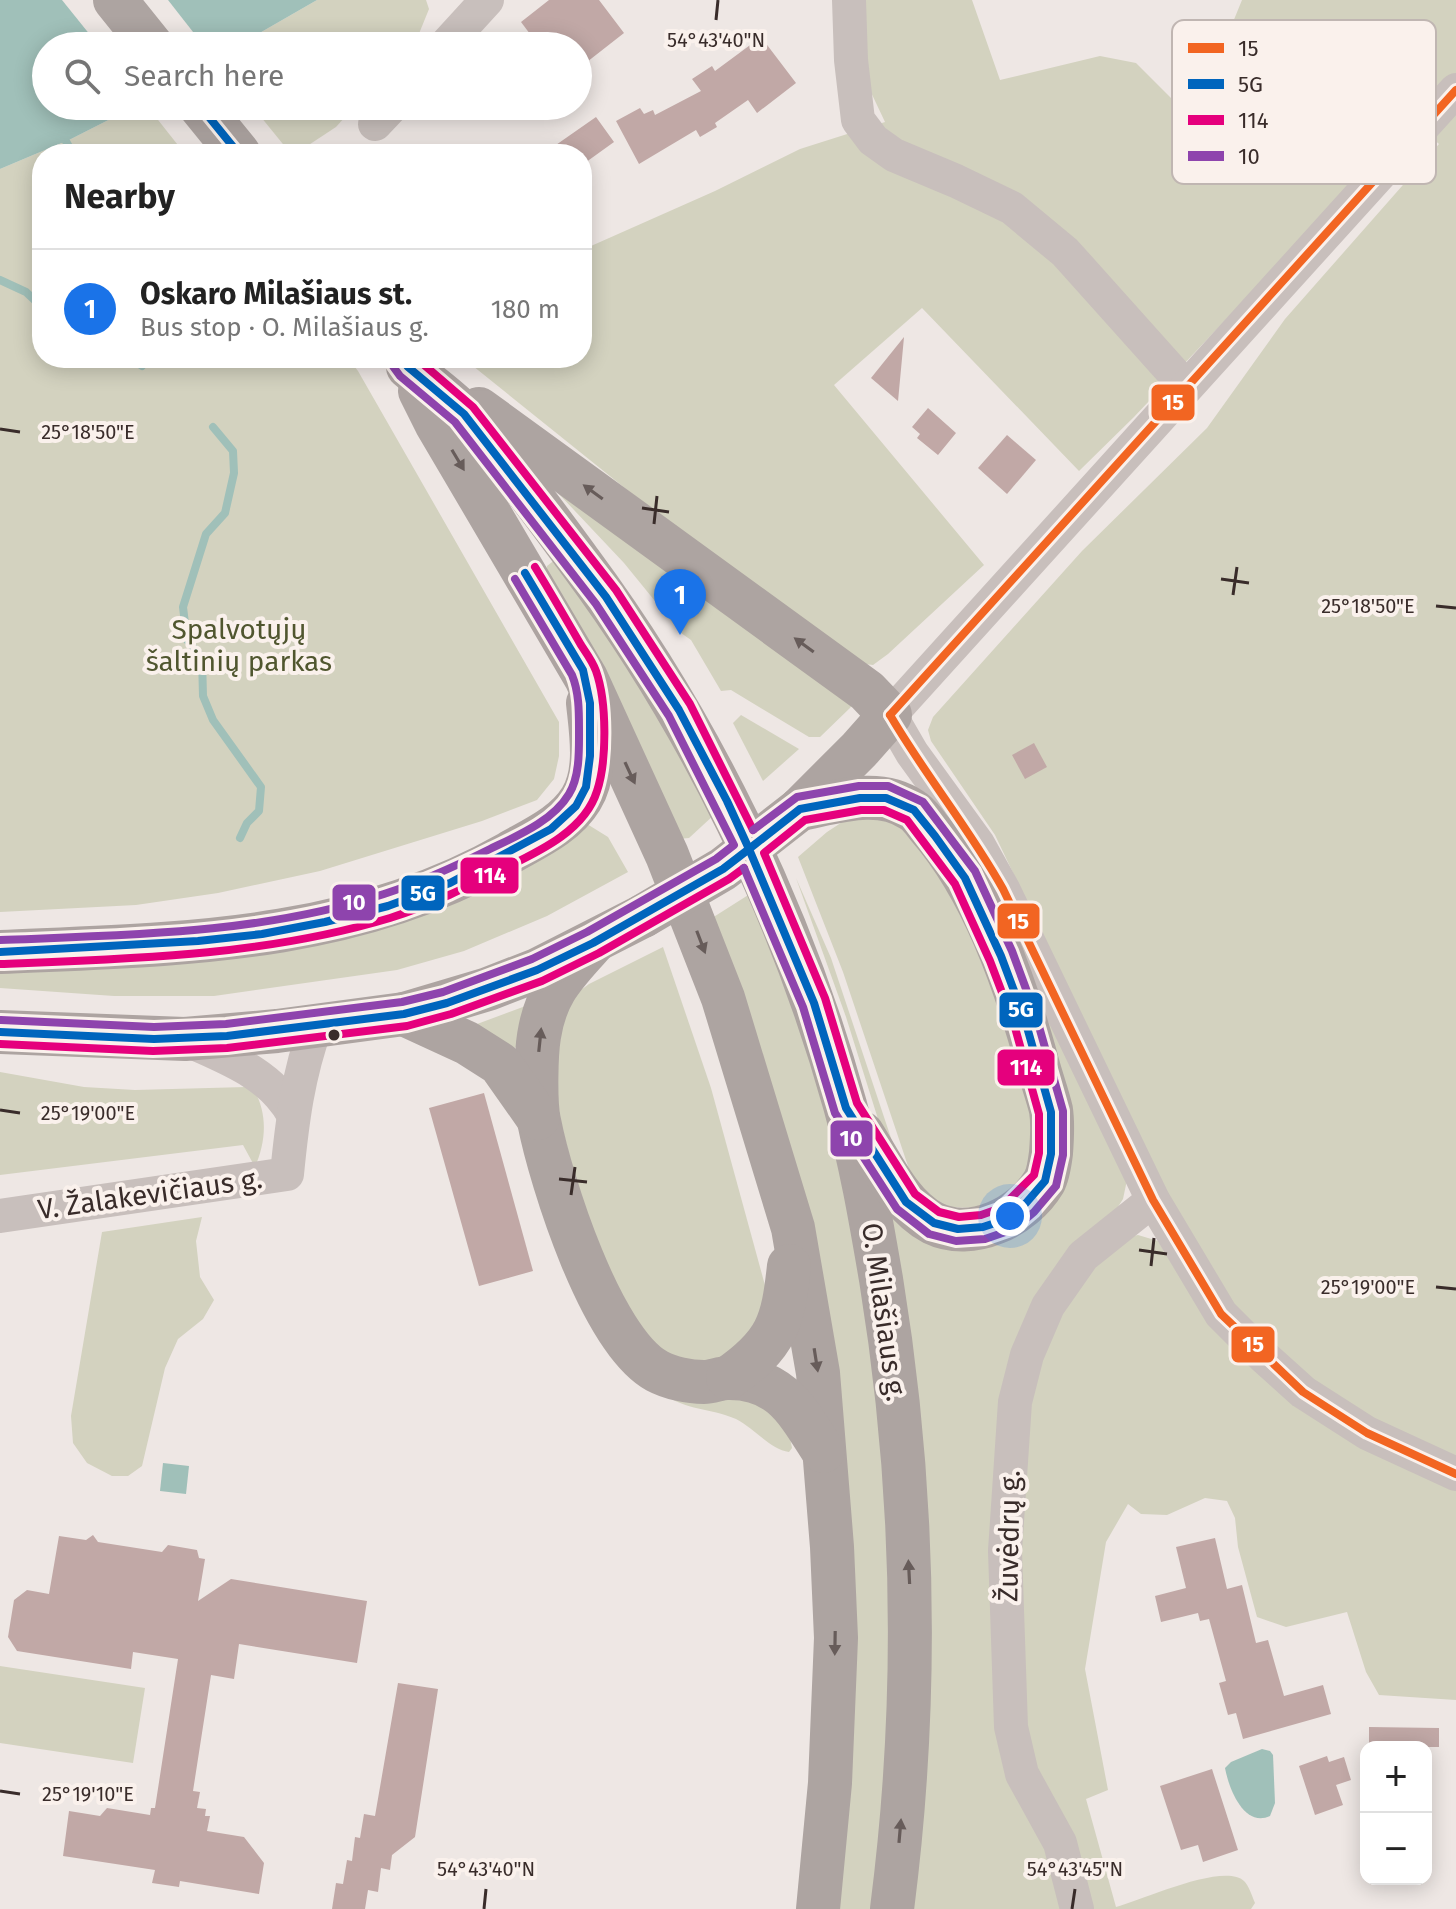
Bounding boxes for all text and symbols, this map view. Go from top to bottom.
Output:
legend [1172,20,1436,184]
text: 54°43'40"N [667,28,765,52]
search box [32,32,592,120]
text: 15 [1238,35,1259,62]
icon: search [60,54,104,98]
text: Search here [124,58,284,94]
text: 5G [1238,71,1263,98]
text: 114 [1238,107,1269,134]
text: 10 [1238,143,1260,170]
text: Nearby [64,176,175,217]
text: Oskaro Milašiaus st. [140,276,412,312]
text: 1 [84,294,96,325]
text: 180 m [491,294,560,325]
text: Bus stop · O. Milašiaus g. [140,312,429,343]
line badge: 15 [1150,383,1196,422]
text: 15 [1162,389,1184,416]
text: 25°18'50"E [41,420,135,444]
one-way arrow [451,449,465,471]
one-way arrow [583,485,604,500]
pin: 1 [654,569,706,635]
text: 25°18'50"E [1321,594,1415,618]
park label: Spalvotųjų šaltinių parkas [146,613,332,678]
one-way arrow [793,638,814,653]
one-way arrow [623,762,637,785]
line badge: 114 [459,856,520,895]
text: 114 [474,862,506,889]
line badge: 5G [400,874,446,912]
text: 5G [410,880,436,907]
line badge: 10 [331,883,377,922]
text: 10 [342,889,366,916]
line badge: 15 [996,902,1041,940]
text: 15 [1007,908,1029,935]
one-way arrow [695,930,708,954]
line badge: 5G [998,991,1044,1029]
text: 5G [1008,996,1034,1023]
unlabelled marker [326,1027,342,1043]
one-way arrow [534,1027,547,1052]
line badge: 114 [996,1048,1056,1087]
text: 114 [1010,1054,1042,1081]
text: 25°19'00"E [41,1101,135,1125]
line badge: 10 [829,1119,874,1158]
text: 10 [839,1125,863,1152]
street label: V. Žalakevičiaus g. [36,1162,264,1226]
your location [990,1196,1030,1236]
street label: O. Milašiaus g. [855,1221,913,1403]
text: 25°19'00"E [1321,1275,1415,1299]
line badge: 15 [1230,1325,1276,1364]
text: 15 [1242,1331,1264,1358]
one-way arrow [810,1348,823,1373]
street label: Žuvėdrų g. [991,1470,1027,1602]
one-way arrow [903,1559,916,1584]
one-way arrow [829,1631,841,1656]
map controls [1360,1741,1432,1885]
button: + [1360,1741,1432,1813]
text: 25°19'10"E [42,1782,134,1806]
button: − [1360,1813,1432,1885]
one-way arrow [894,1818,907,1843]
text: 54°43'40"N [437,1857,535,1881]
text: 54°43'45"N [1027,1857,1123,1881]

